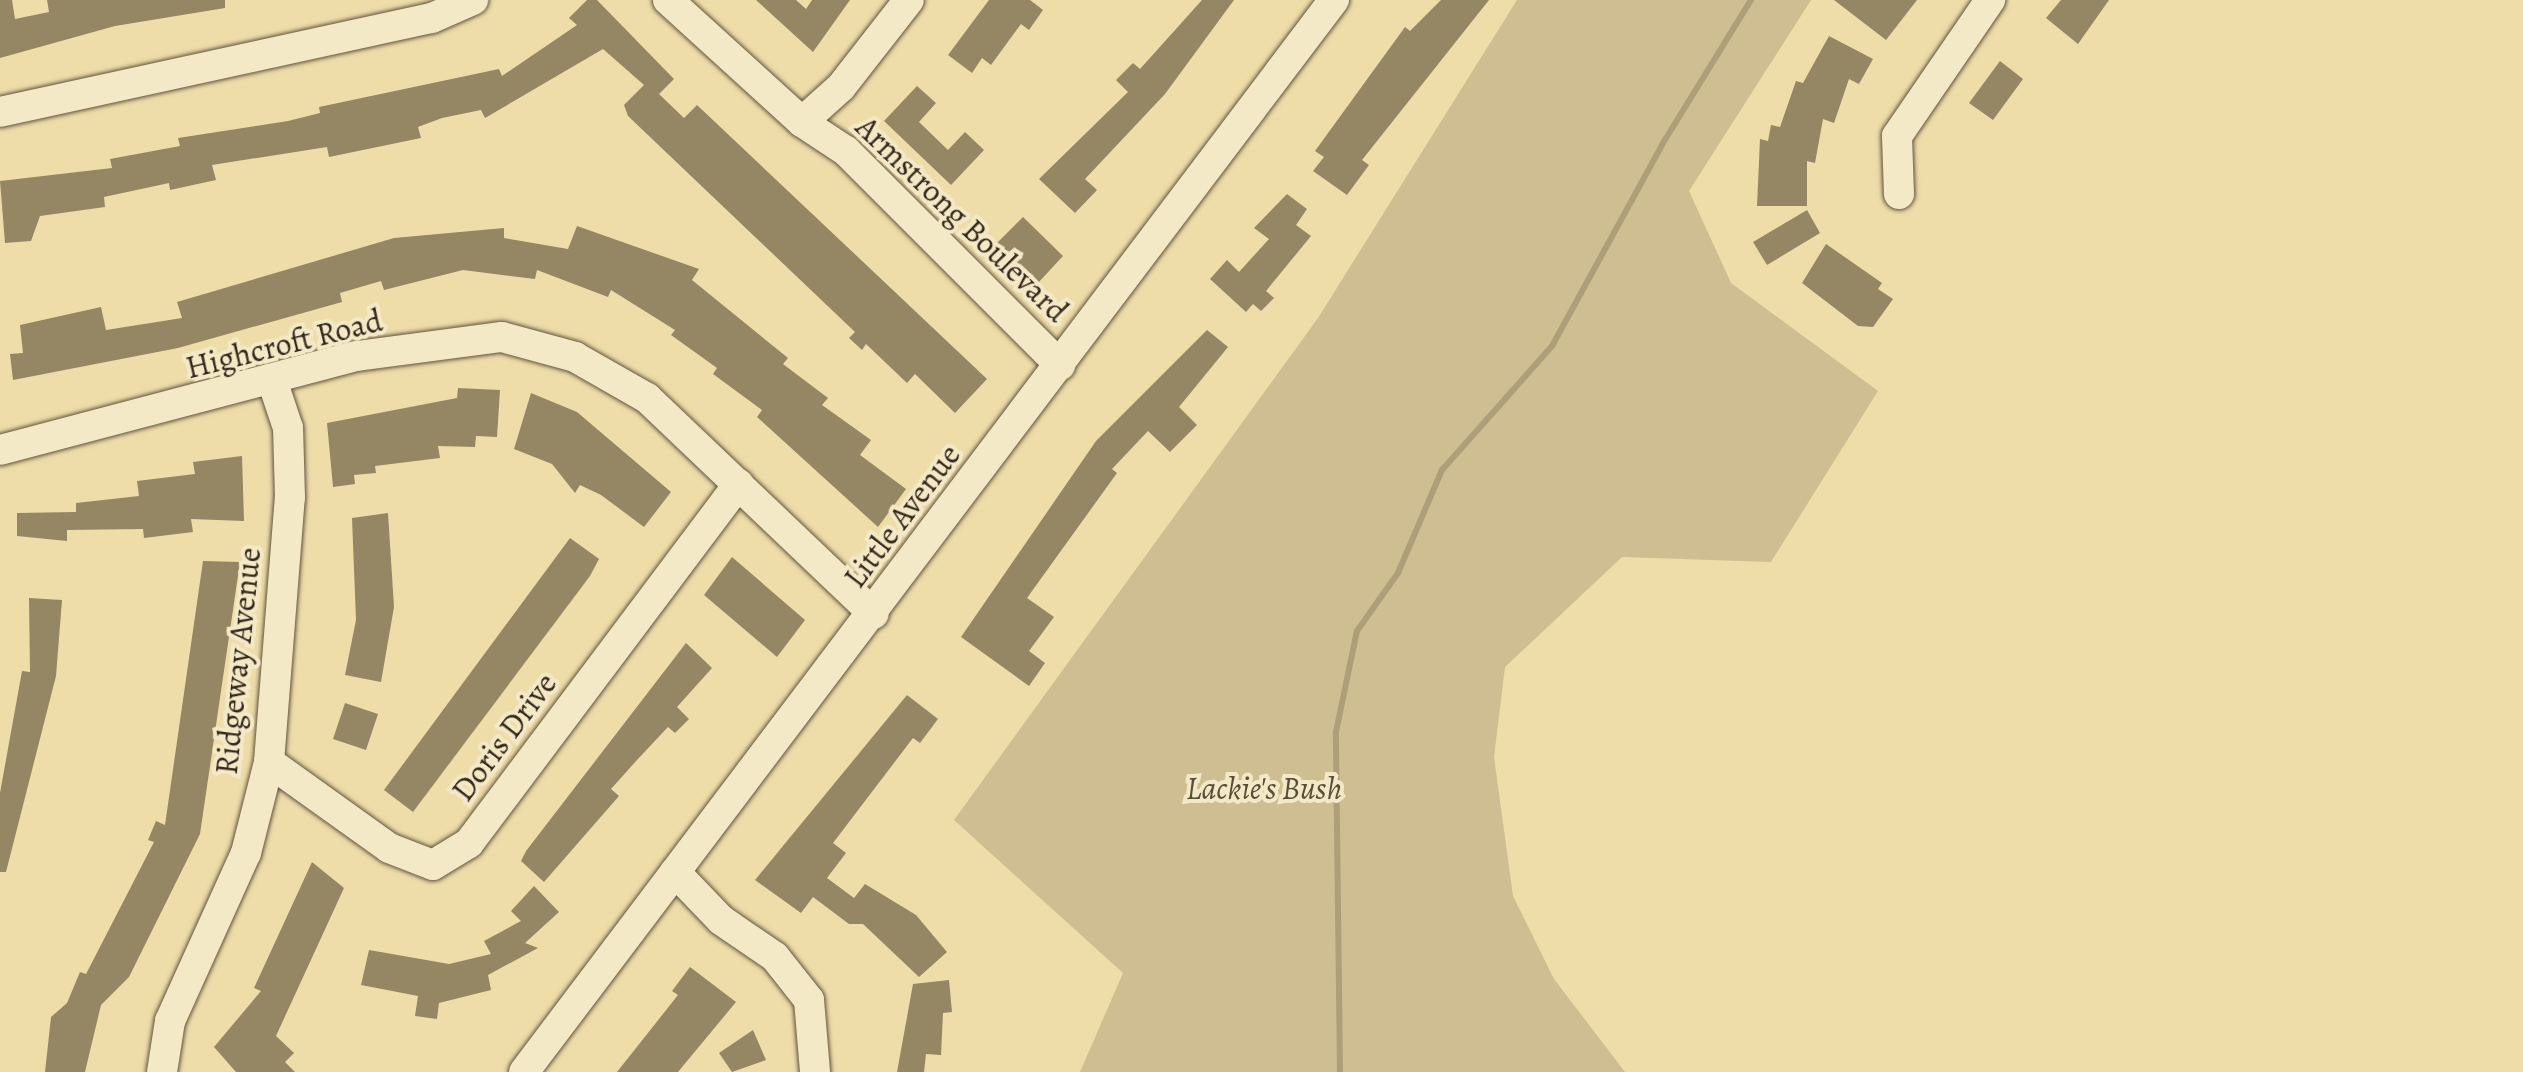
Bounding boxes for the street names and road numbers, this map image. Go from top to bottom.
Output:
street label: Armstrong Boulevard [848,108,1076,330]
street label: Highcroft Road [182,301,386,387]
street label: Little Avenue [835,437,969,595]
street label: Ridgeway Avenue [207,546,269,776]
street label: Doris Drive [443,665,565,809]

